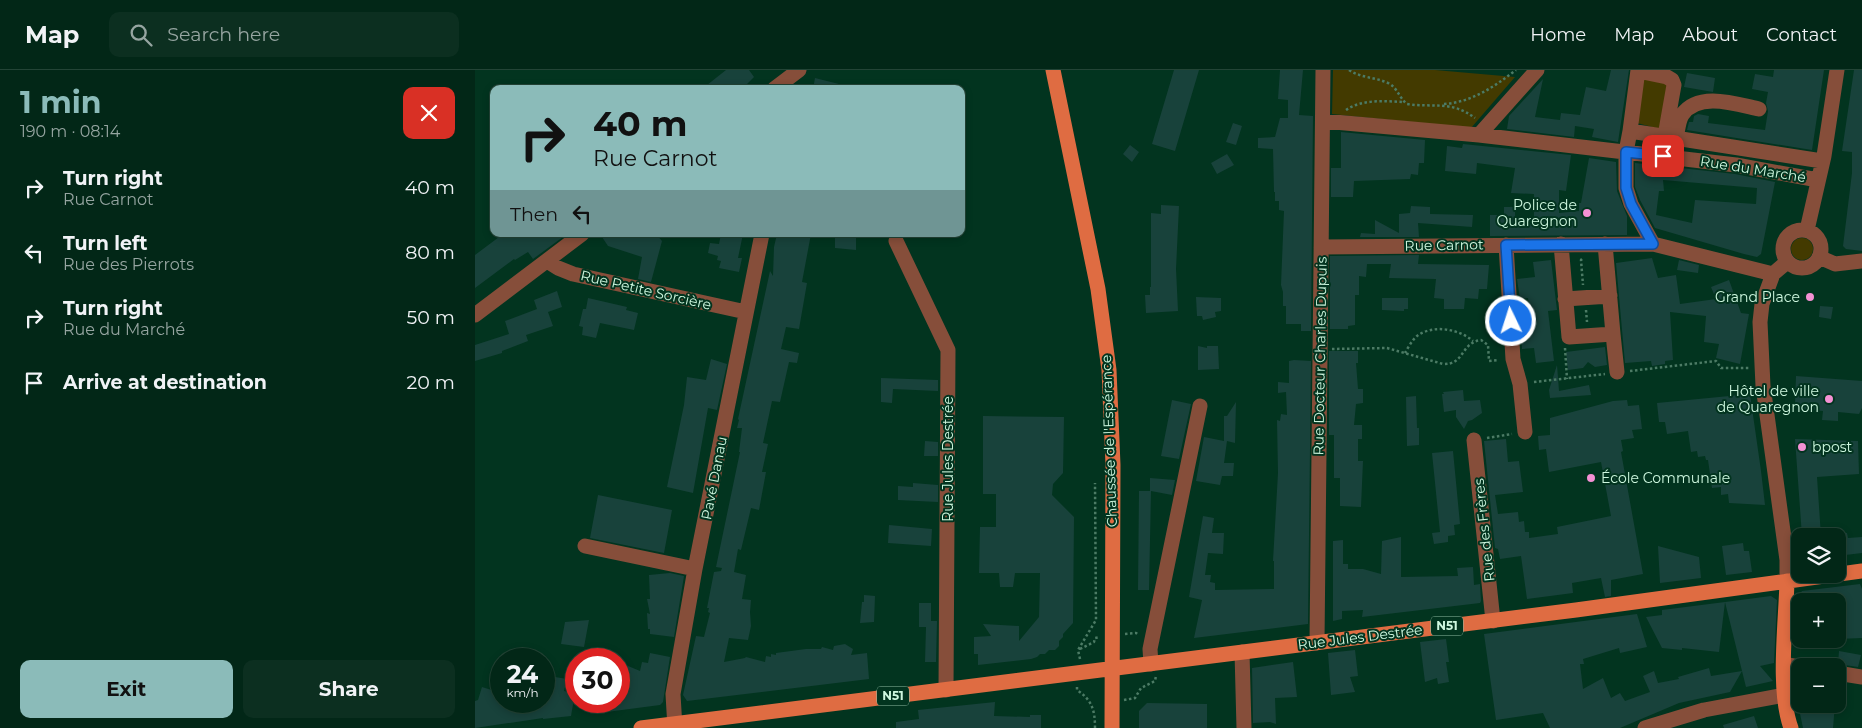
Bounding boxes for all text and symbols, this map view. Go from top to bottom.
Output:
search box [109,12,459,57]
text: Map [25,20,79,49]
icon: search [127,21,155,49]
text: Search here [167,23,280,46]
text: Home [1530,24,1586,46]
text: Map [1614,24,1654,46]
text: About [1682,24,1738,46]
text: Contact [1766,24,1837,46]
text: 1 min [20,84,101,121]
button: close [403,87,455,139]
text: 40 m [593,102,688,145]
icon: right [510,105,575,170]
text: 190 m · 08:14 [20,122,120,141]
pin [1642,135,1684,177]
icon: arrive [1649,142,1677,170]
text: Rue Carnot [593,145,717,172]
street label: Rue du Marché [1699,152,1807,186]
text: Turn right [63,167,163,190]
icon: right [20,174,48,202]
text: 40 m [405,176,455,199]
text: Rue Carnot [63,190,153,209]
place label: Police de Quaregnon [1496,196,1577,230]
icon: left [568,200,596,228]
text: Then [510,203,558,226]
marker: Police de Quaregnon [1581,207,1593,219]
text: Turn left [63,232,148,255]
street label: Rue Carnot [1404,235,1484,255]
icon: left [20,239,48,267]
text: 80 m [405,241,455,264]
text: Rue des Pierrots [63,255,194,274]
street label: Rue Docteur Charles Dupuis [1309,256,1331,456]
street label: Rue Petite Sorcière [579,266,713,314]
place label: Grand Place [1715,288,1800,306]
marker: Grand Place [1804,291,1816,303]
position arrow [1484,294,1536,346]
text: Turn right [63,297,163,320]
icon: right [20,304,48,332]
text: 50 m [407,306,455,329]
text: Rue du Marché [63,320,185,339]
street label: Chaussée de l'Espérance [1097,354,1121,528]
icon: arrive [20,369,48,397]
text: Arrive at destination [63,371,267,394]
text: 20 m [407,371,455,394]
place label: Hôtel de ville de Quaregnon [1717,382,1819,416]
marker: Hôtel de ville de Quaregnon [1823,393,1835,405]
street label: Rue Jules Destrée [939,396,957,522]
street label: Pavé Danau [697,435,731,521]
place label: bpost [1812,438,1853,456]
marker: bpost [1796,441,1808,453]
place label: École Communale [1601,469,1730,487]
marker: École Communale [1585,472,1597,484]
street label: Rue des Frères [1470,477,1498,582]
map controls [1791,528,1846,713]
button: layers [1791,528,1846,583]
button: + [1791,593,1846,648]
road number: N51 [1431,616,1463,636]
street label: Rue Jules Destrée [1297,620,1423,654]
speed limit sign: 30 [565,648,630,713]
button: − [1791,658,1846,713]
text: 24 [507,659,538,689]
button: Exit [20,660,233,718]
button: Share [243,660,455,718]
text: km/h [506,685,539,700]
road number: N51 [877,686,909,706]

